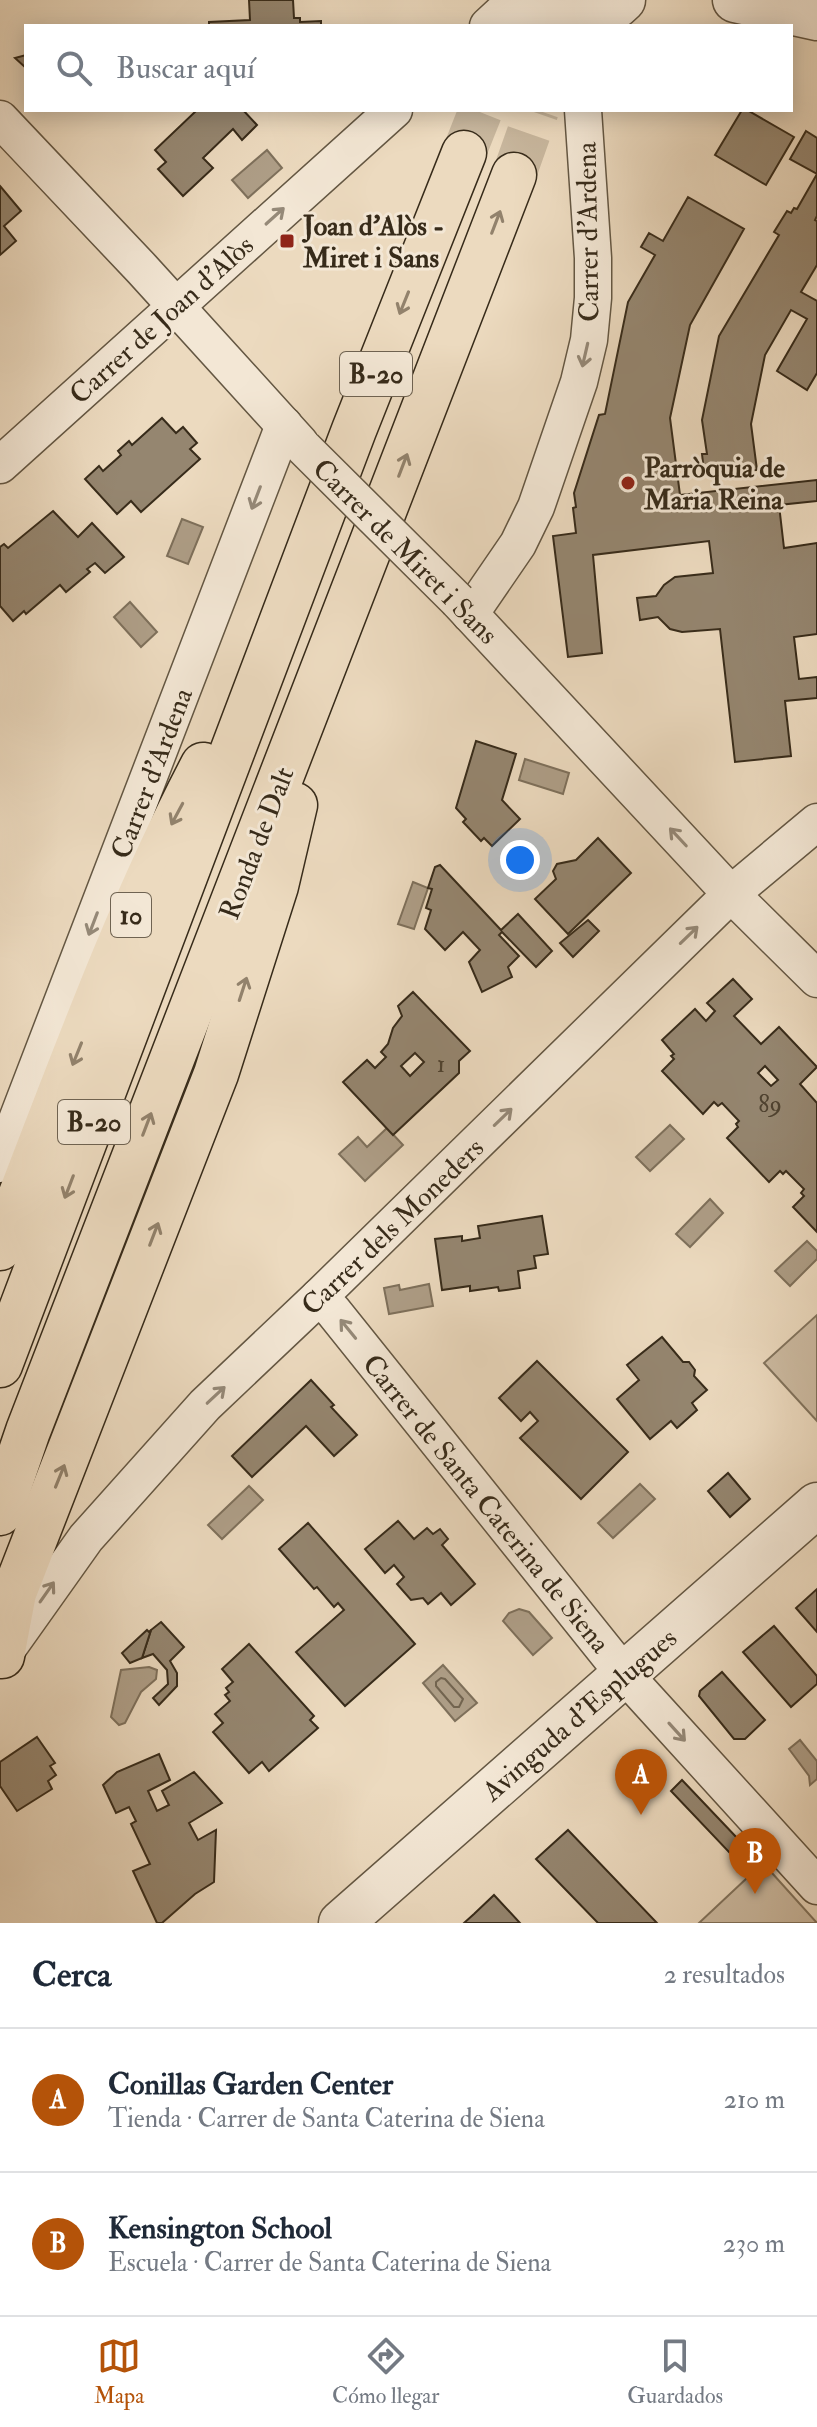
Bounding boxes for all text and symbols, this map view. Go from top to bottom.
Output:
search box [24,24,793,112]
icon: search [52,46,96,90]
text: Buscar aquí [116,50,255,87]
street label: Carrer d'Ardena [569,141,608,322]
one-way arrow [265,206,285,225]
place label: Joan d'Alòs - Miret i Sans [301,209,445,276]
one-way arrow [490,210,504,235]
street label: Carrer de Joan d'Alòs [63,228,261,412]
marker: Joan d'Alòs - Miret i Sans [278,232,296,250]
one-way arrow [396,290,411,315]
one-way arrow [577,342,592,367]
road number: B-20 [340,352,412,396]
place label: Parròquia de Maria Reina [643,451,785,518]
street label: Carrer de Miret i Sans [305,452,505,652]
one-way arrow [397,453,411,477]
marker: Parròquia de Maria Reina [619,474,637,492]
one-way arrow [248,485,262,510]
street label: Carrer d'Ardena [104,683,201,864]
street label: Ronda de Dalt [212,762,303,925]
one-way arrow [168,801,184,825]
one-way arrow [669,828,688,847]
your location [500,840,540,880]
road number: 10 [111,893,151,937]
one-way arrow [85,911,99,936]
one-way arrow [679,926,698,945]
one-way arrow [236,977,251,1003]
one-way arrow [69,1041,83,1066]
house number: 1 [437,1049,445,1080]
house number: 89 [758,1089,782,1120]
road number: B-20 [58,1100,130,1144]
one-way arrow [493,1108,512,1127]
one-way arrow [141,1112,155,1136]
street label: Carrer dels Moneders [294,1131,492,1323]
one-way arrow [61,1174,75,1199]
one-way arrow [148,1222,162,1247]
one-way arrow [339,1319,356,1340]
street label: Carrer de Santa Caterina de Siena [355,1348,617,1661]
one-way arrow [205,1386,225,1405]
one-way arrow [54,1464,69,1489]
one-way arrow [39,1582,55,1604]
street label: Avinguda d'Esplugues [475,1620,683,1808]
one-way arrow [667,1721,685,1741]
pin: A [615,1749,667,1815]
pin: B [729,1828,781,1894]
text: Cerca [32,1954,111,1997]
text: 2 resultados [664,1959,785,1991]
text: Conillas Garden Center [108,2066,393,2103]
text: A [50,2084,66,2116]
text: 210 m [724,2084,785,2116]
text: Tienda · Carrer de Santa Caterina de Siena [108,2103,545,2135]
text: Kensington School [108,2210,332,2247]
text: B [49,2228,67,2260]
text: 230 m [723,2228,785,2260]
text: Escuela · Carrer de Santa Caterina de Siena [108,2247,551,2279]
tab: Mapa [94,2334,144,2410]
tab: Cómo llegar [332,2334,439,2410]
tab: Guardados [627,2334,723,2410]

